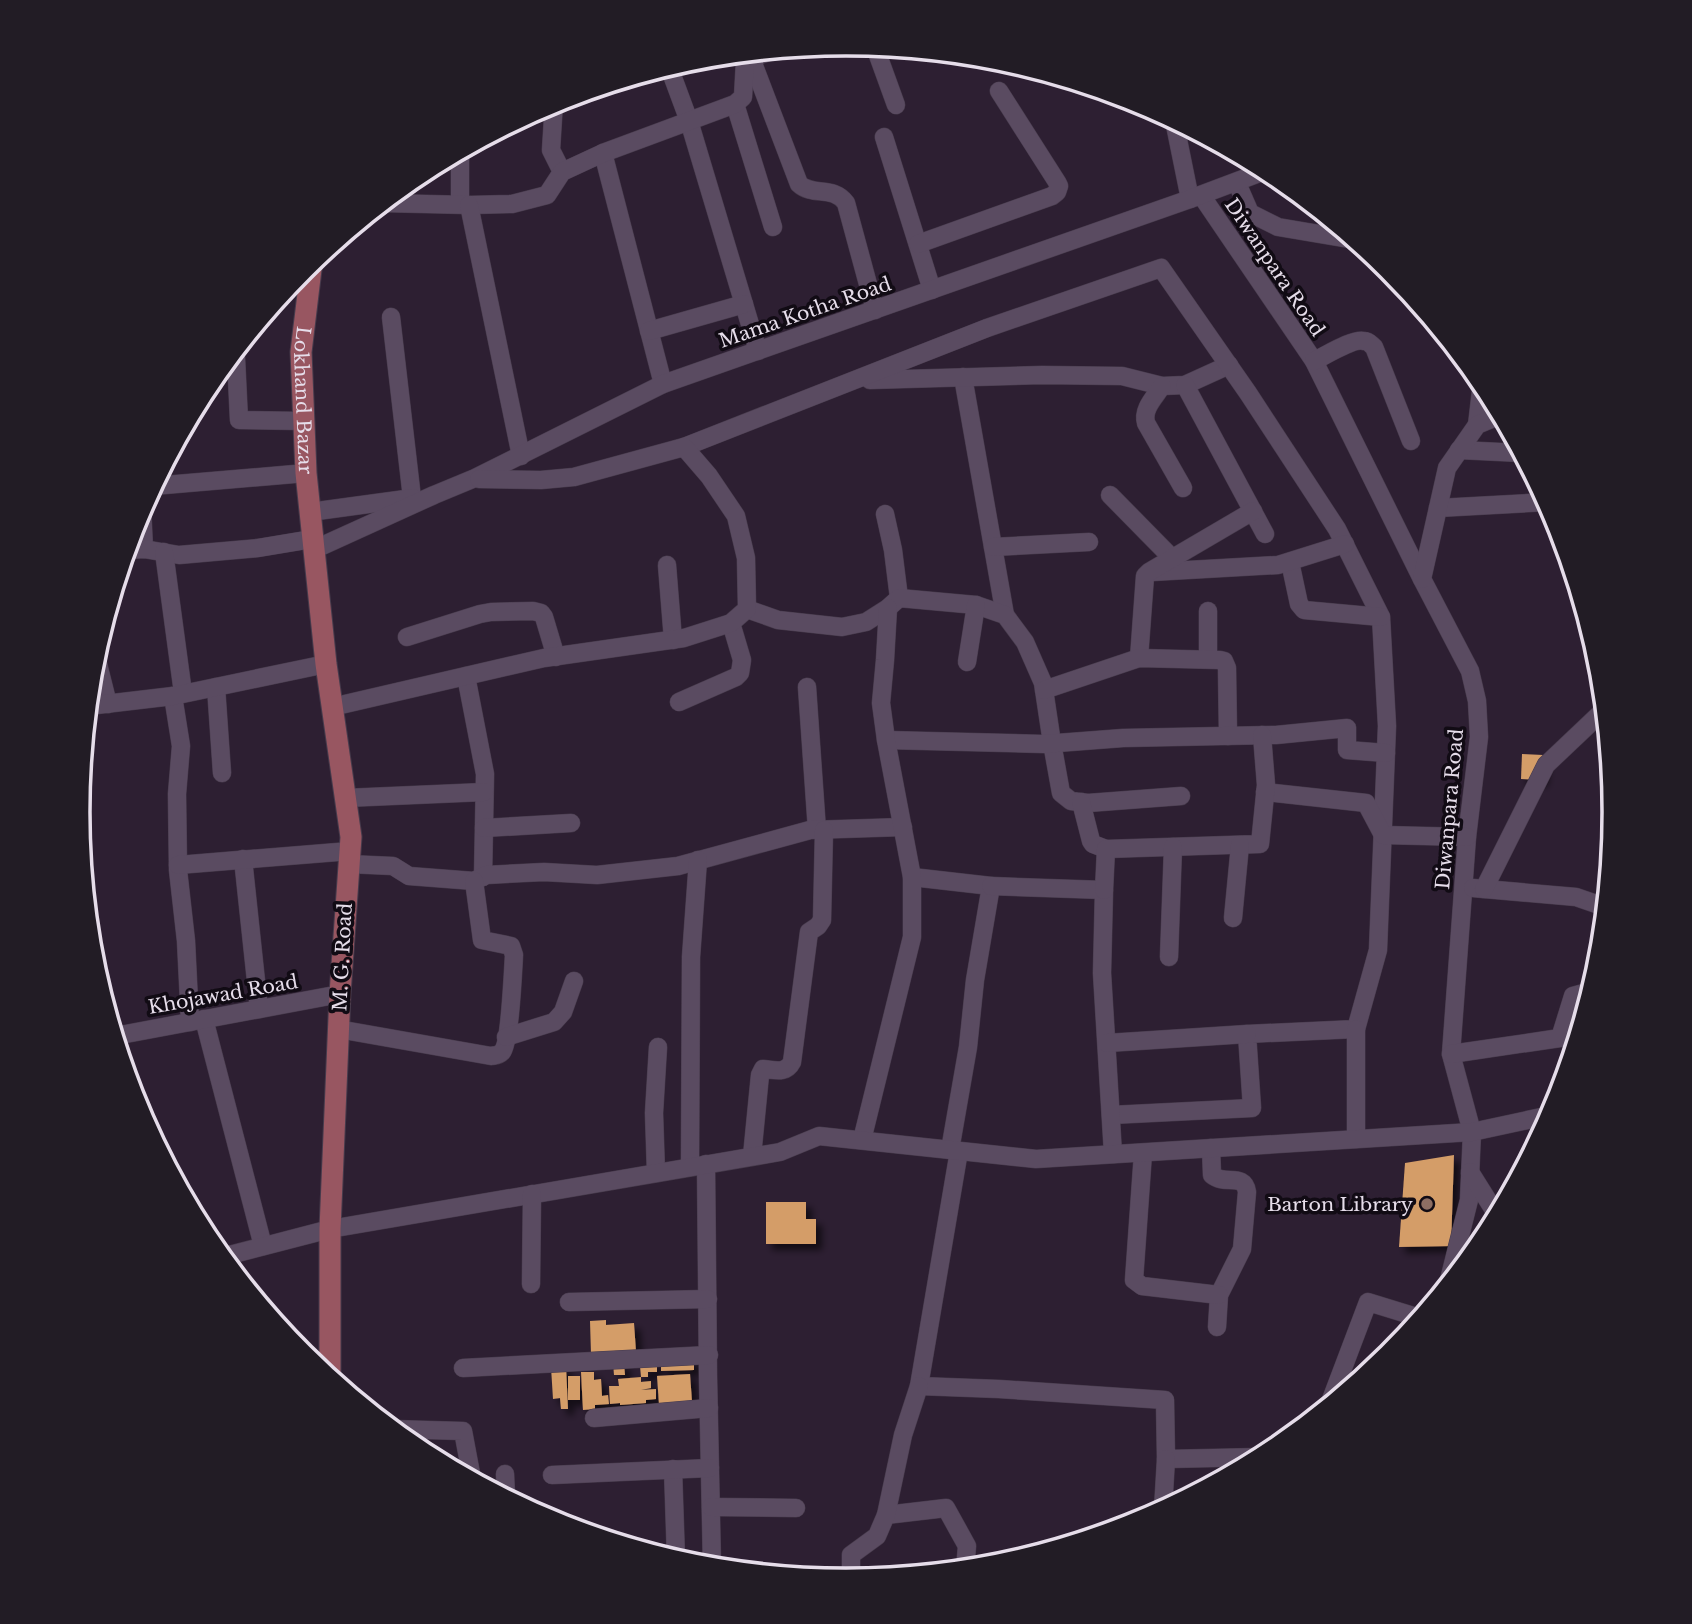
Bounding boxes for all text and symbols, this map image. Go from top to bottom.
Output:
street label: Diwanpara Road [1220,194,1329,341]
street label: Mama Kotha Road [716,272,894,353]
street label: Lokhand Bazar [289,325,317,475]
street label: Diwanpara Road [1431,727,1468,891]
street label: M. G. Road [328,902,357,1012]
street label: Khojawad Road [146,970,300,1019]
place label: Barton Library [1267,1193,1413,1216]
marker: Barton Library [1419,1196,1435,1212]

